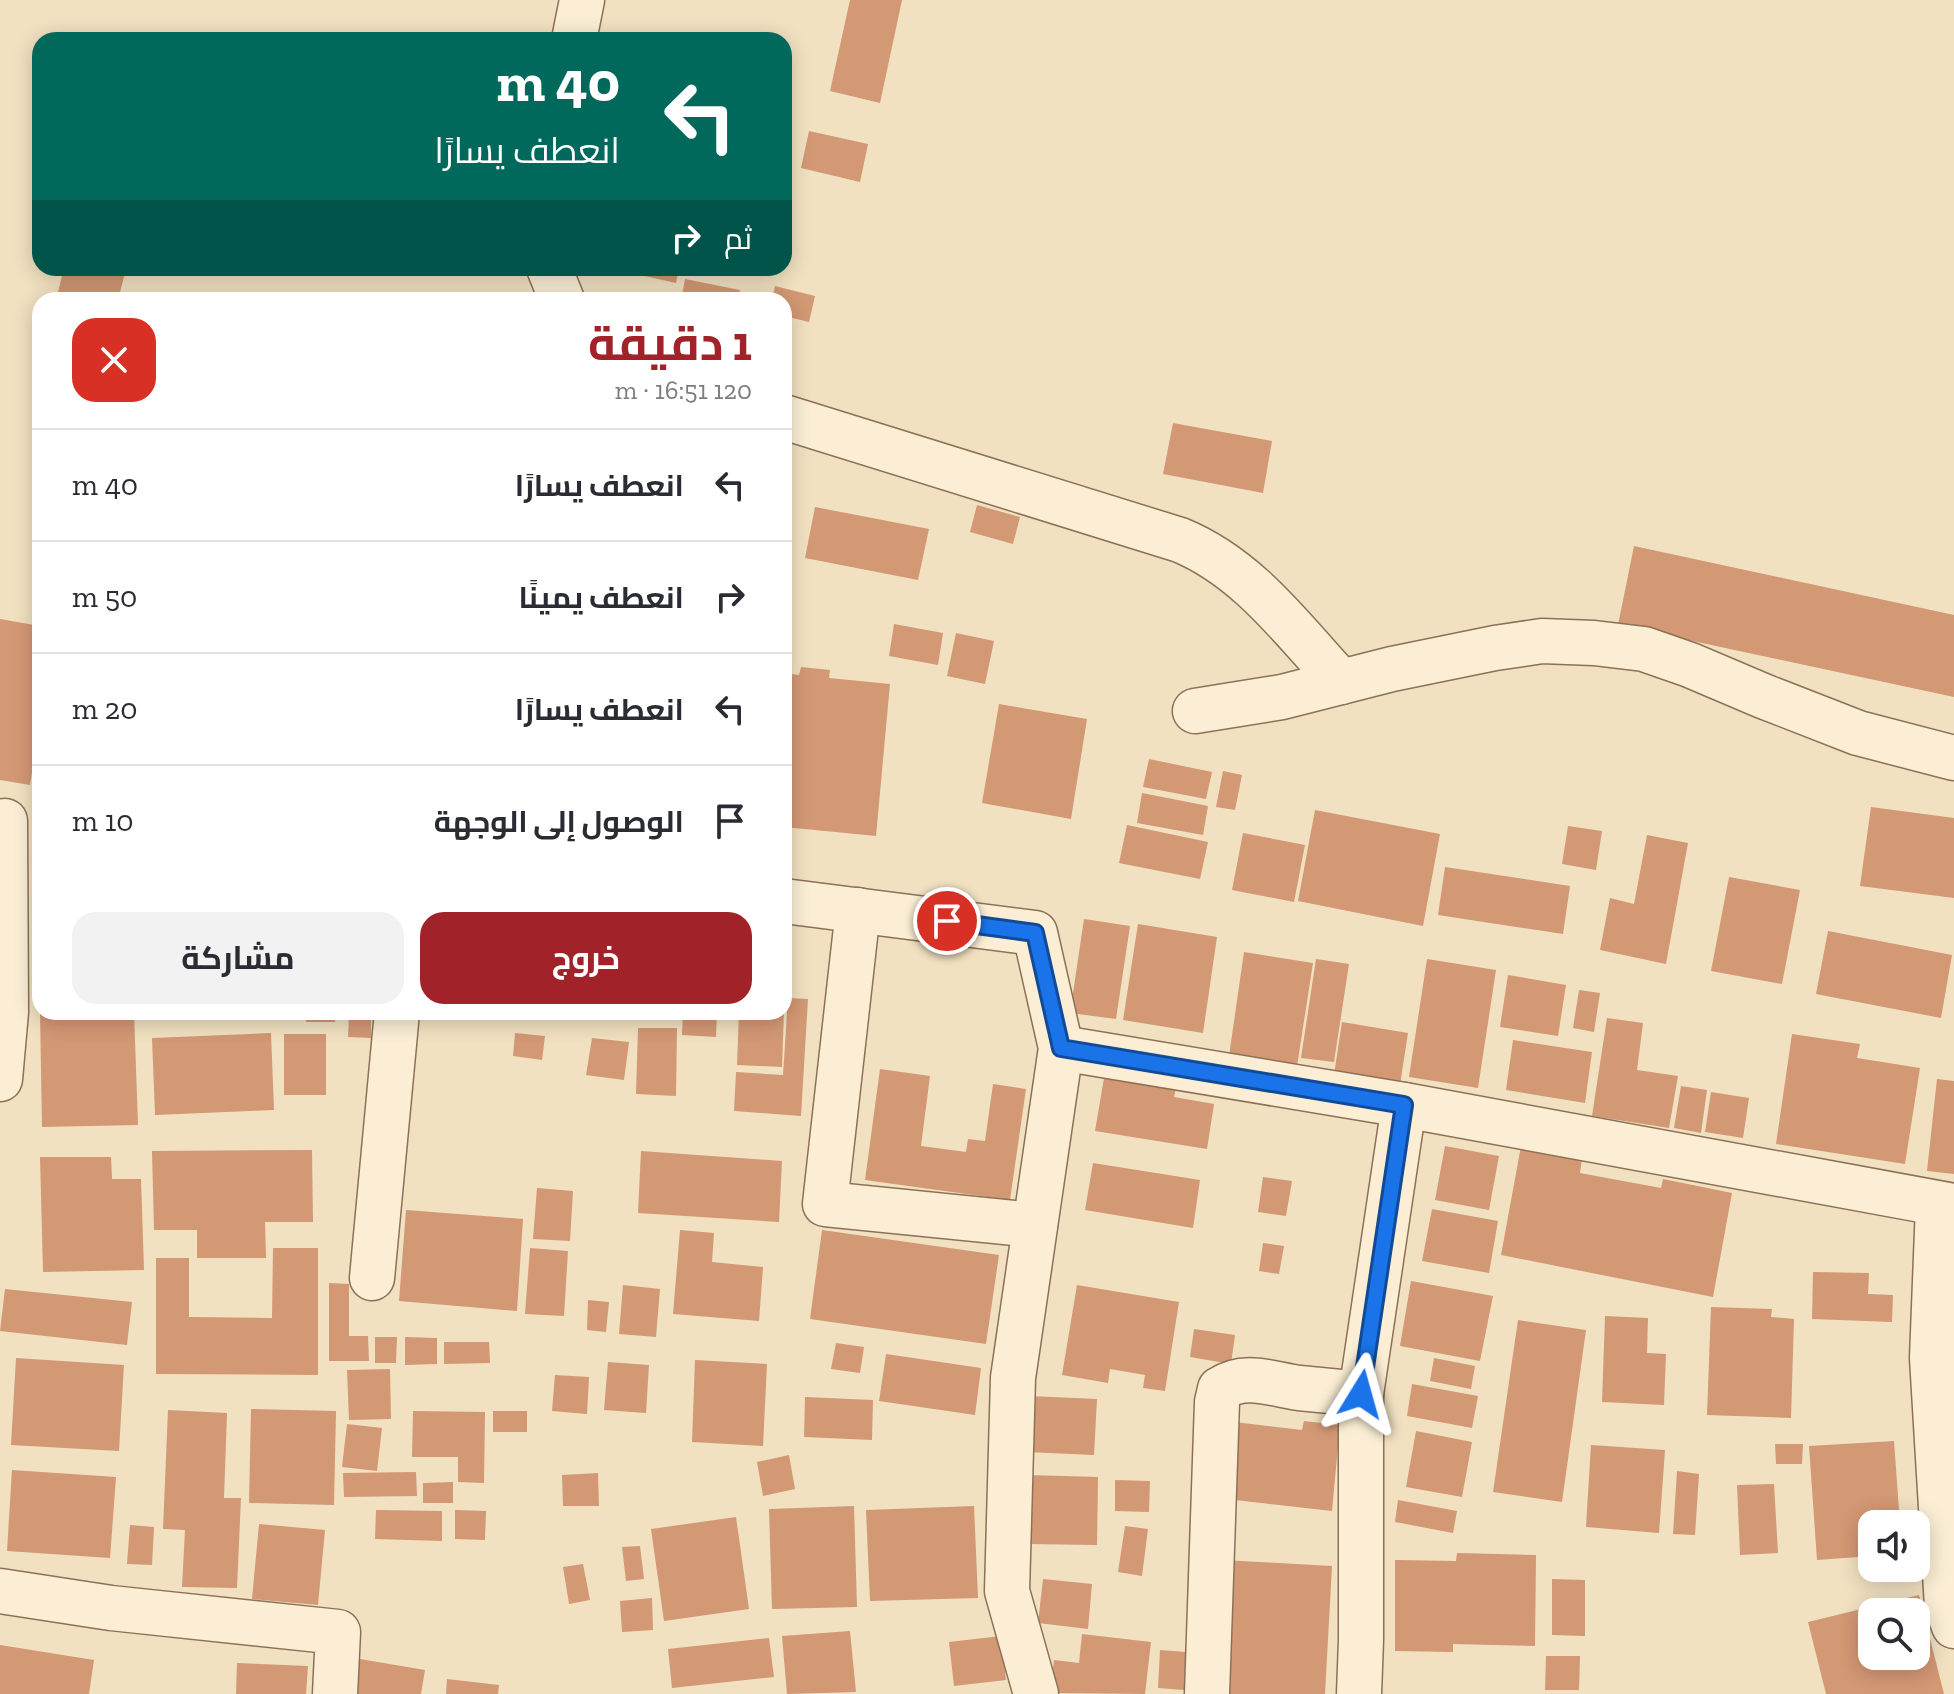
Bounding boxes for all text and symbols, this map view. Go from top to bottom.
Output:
text: 40 m [496,48,620,115]
icon: left [648,64,752,168]
text: انعطف يسارًا [434,129,620,172]
icon: right [664,216,708,260]
text: ثم [724,221,752,257]
text: 1 دقيقة [588,315,752,372]
button: close [72,318,156,402]
text: 120 m · 16:51 [615,374,752,406]
icon: left [708,463,752,507]
text: 40 m [72,467,138,503]
text: انعطف يسارًا [515,468,684,504]
icon: right [708,575,752,619]
text: 50 m [72,579,137,615]
text: انعطف يمينًا [518,580,684,616]
icon: left [708,687,752,731]
text: 20 m [72,691,137,727]
text: انعطف يسارًا [515,692,684,728]
icon: arrive [708,799,752,843]
text: 10 m [72,803,134,839]
text: الوصول إلى الوجهة [434,804,684,840]
pin [913,887,981,955]
icon: arrive [925,899,969,943]
button: مشاركة [72,912,404,1004]
button: خروج [420,912,752,1004]
position arrow [1319,1352,1403,1436]
map controls [1858,1510,1930,1670]
button: sound [1858,1510,1930,1582]
button: search [1858,1598,1930,1670]

